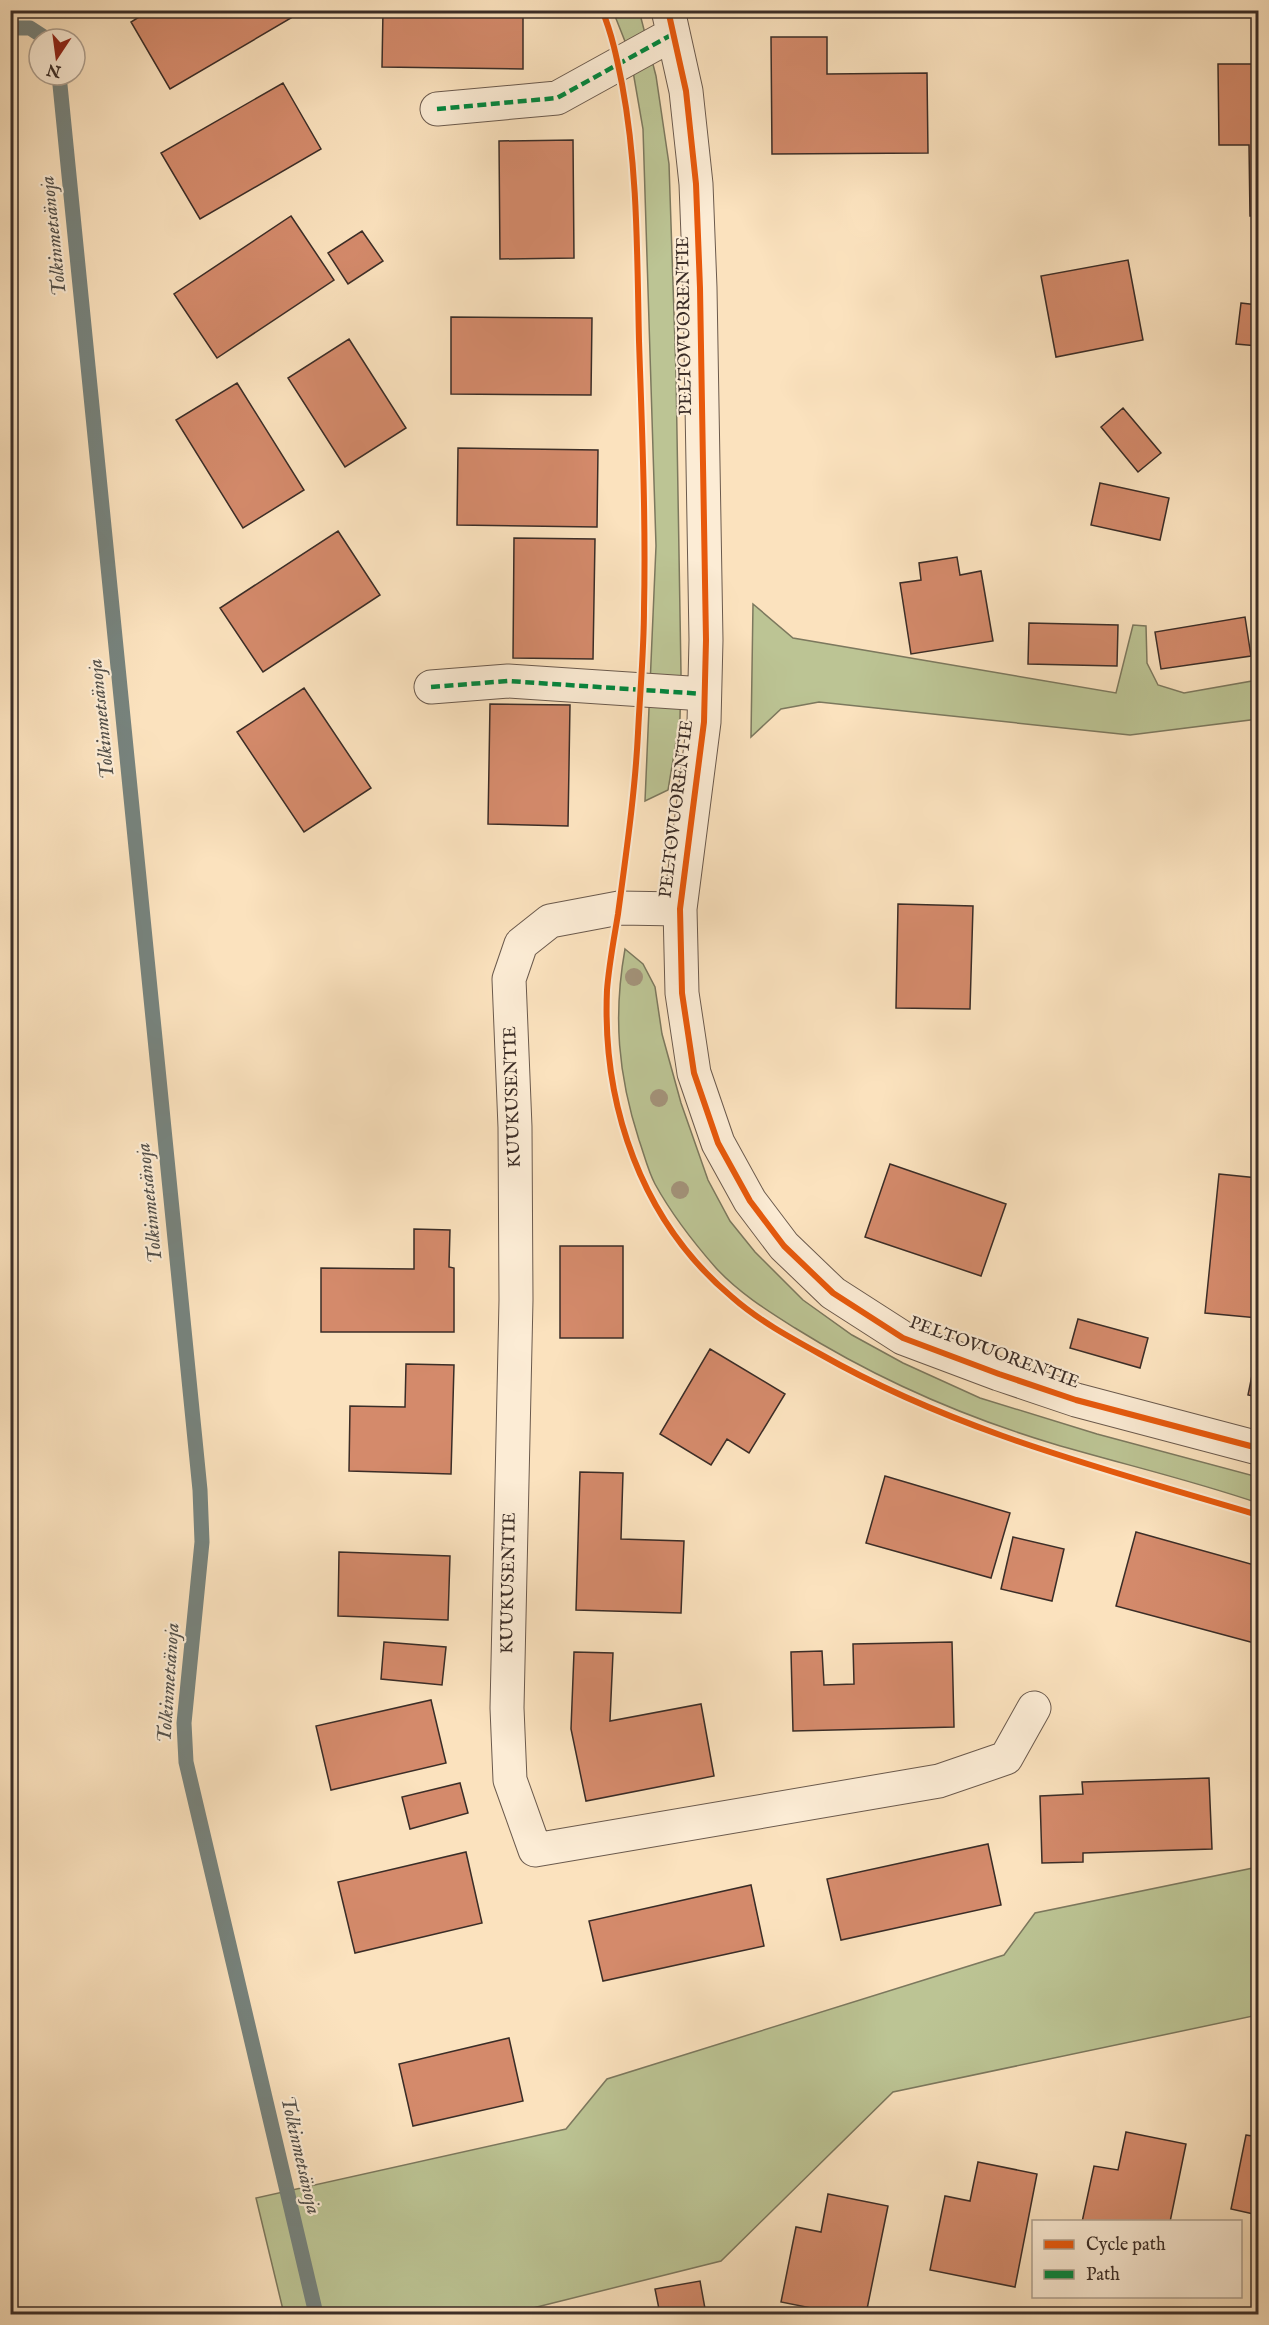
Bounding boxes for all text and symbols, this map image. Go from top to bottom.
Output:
north arrow [27,27,87,87]
text: N [45,58,64,81]
water label: Tolkinmetsänoja [35,175,73,297]
street label: PELTOVUORENTIE [672,236,698,416]
water label: Tolkinmetsänoja [83,658,121,780]
street label: PELTOVUORENTIE [655,719,699,899]
street label: KUUKUSENTIE [499,1026,527,1168]
water label: Tolkinmetsänoja [131,1142,169,1264]
street label: PELTOVUORENTIE [906,1312,1082,1394]
street label: KUUKUSENTIE [496,1512,522,1654]
water label: Tolkinmetsänoja [152,1622,186,1744]
water label: Tolkinmetsänoja [274,2093,326,2217]
legend [1032,2220,1242,2298]
text: Cycle path [1086,2234,1166,2257]
text: Path [1086,2264,1120,2287]

